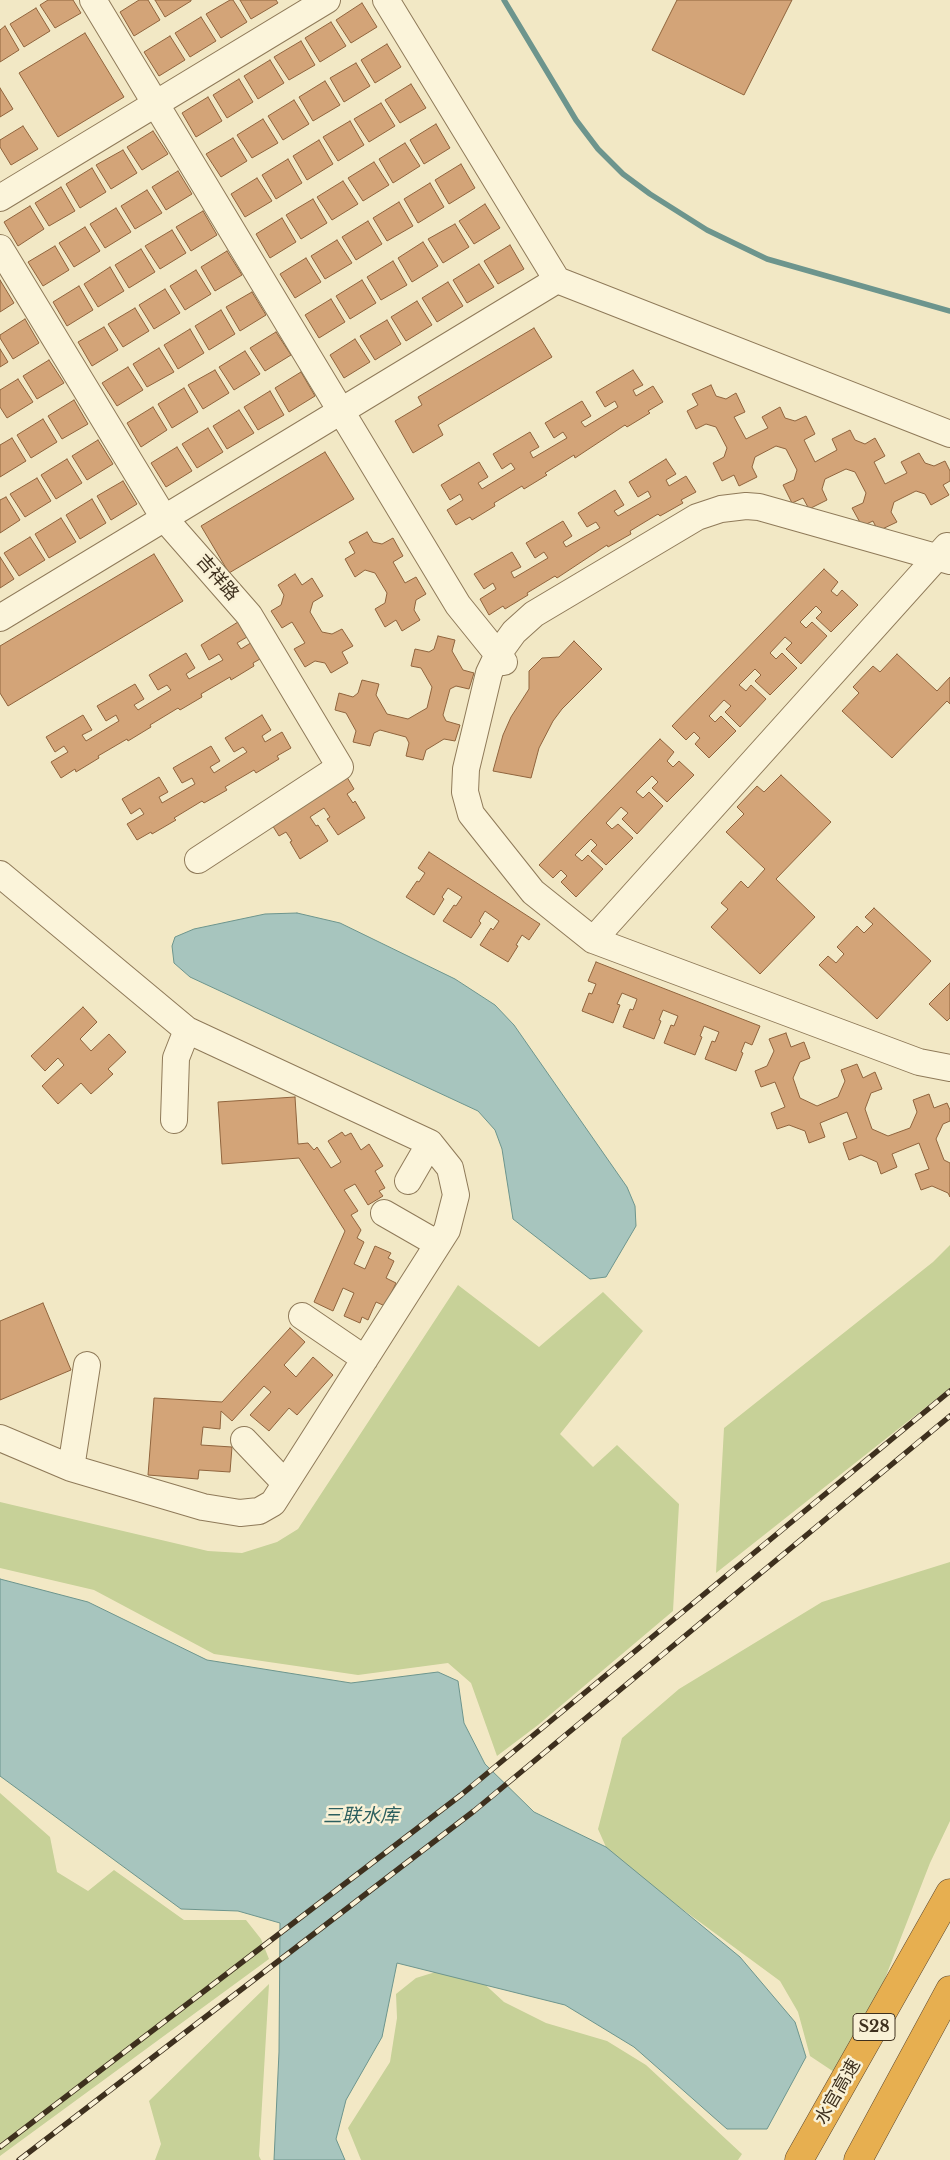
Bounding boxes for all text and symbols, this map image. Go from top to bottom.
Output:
street label: 吉祥路 [191,551,243,605]
water label: 三联水库 [323,1806,399,1828]
road number: S28 [853,2014,895,2040]
street label: 水官高速 [811,2055,865,2129]

